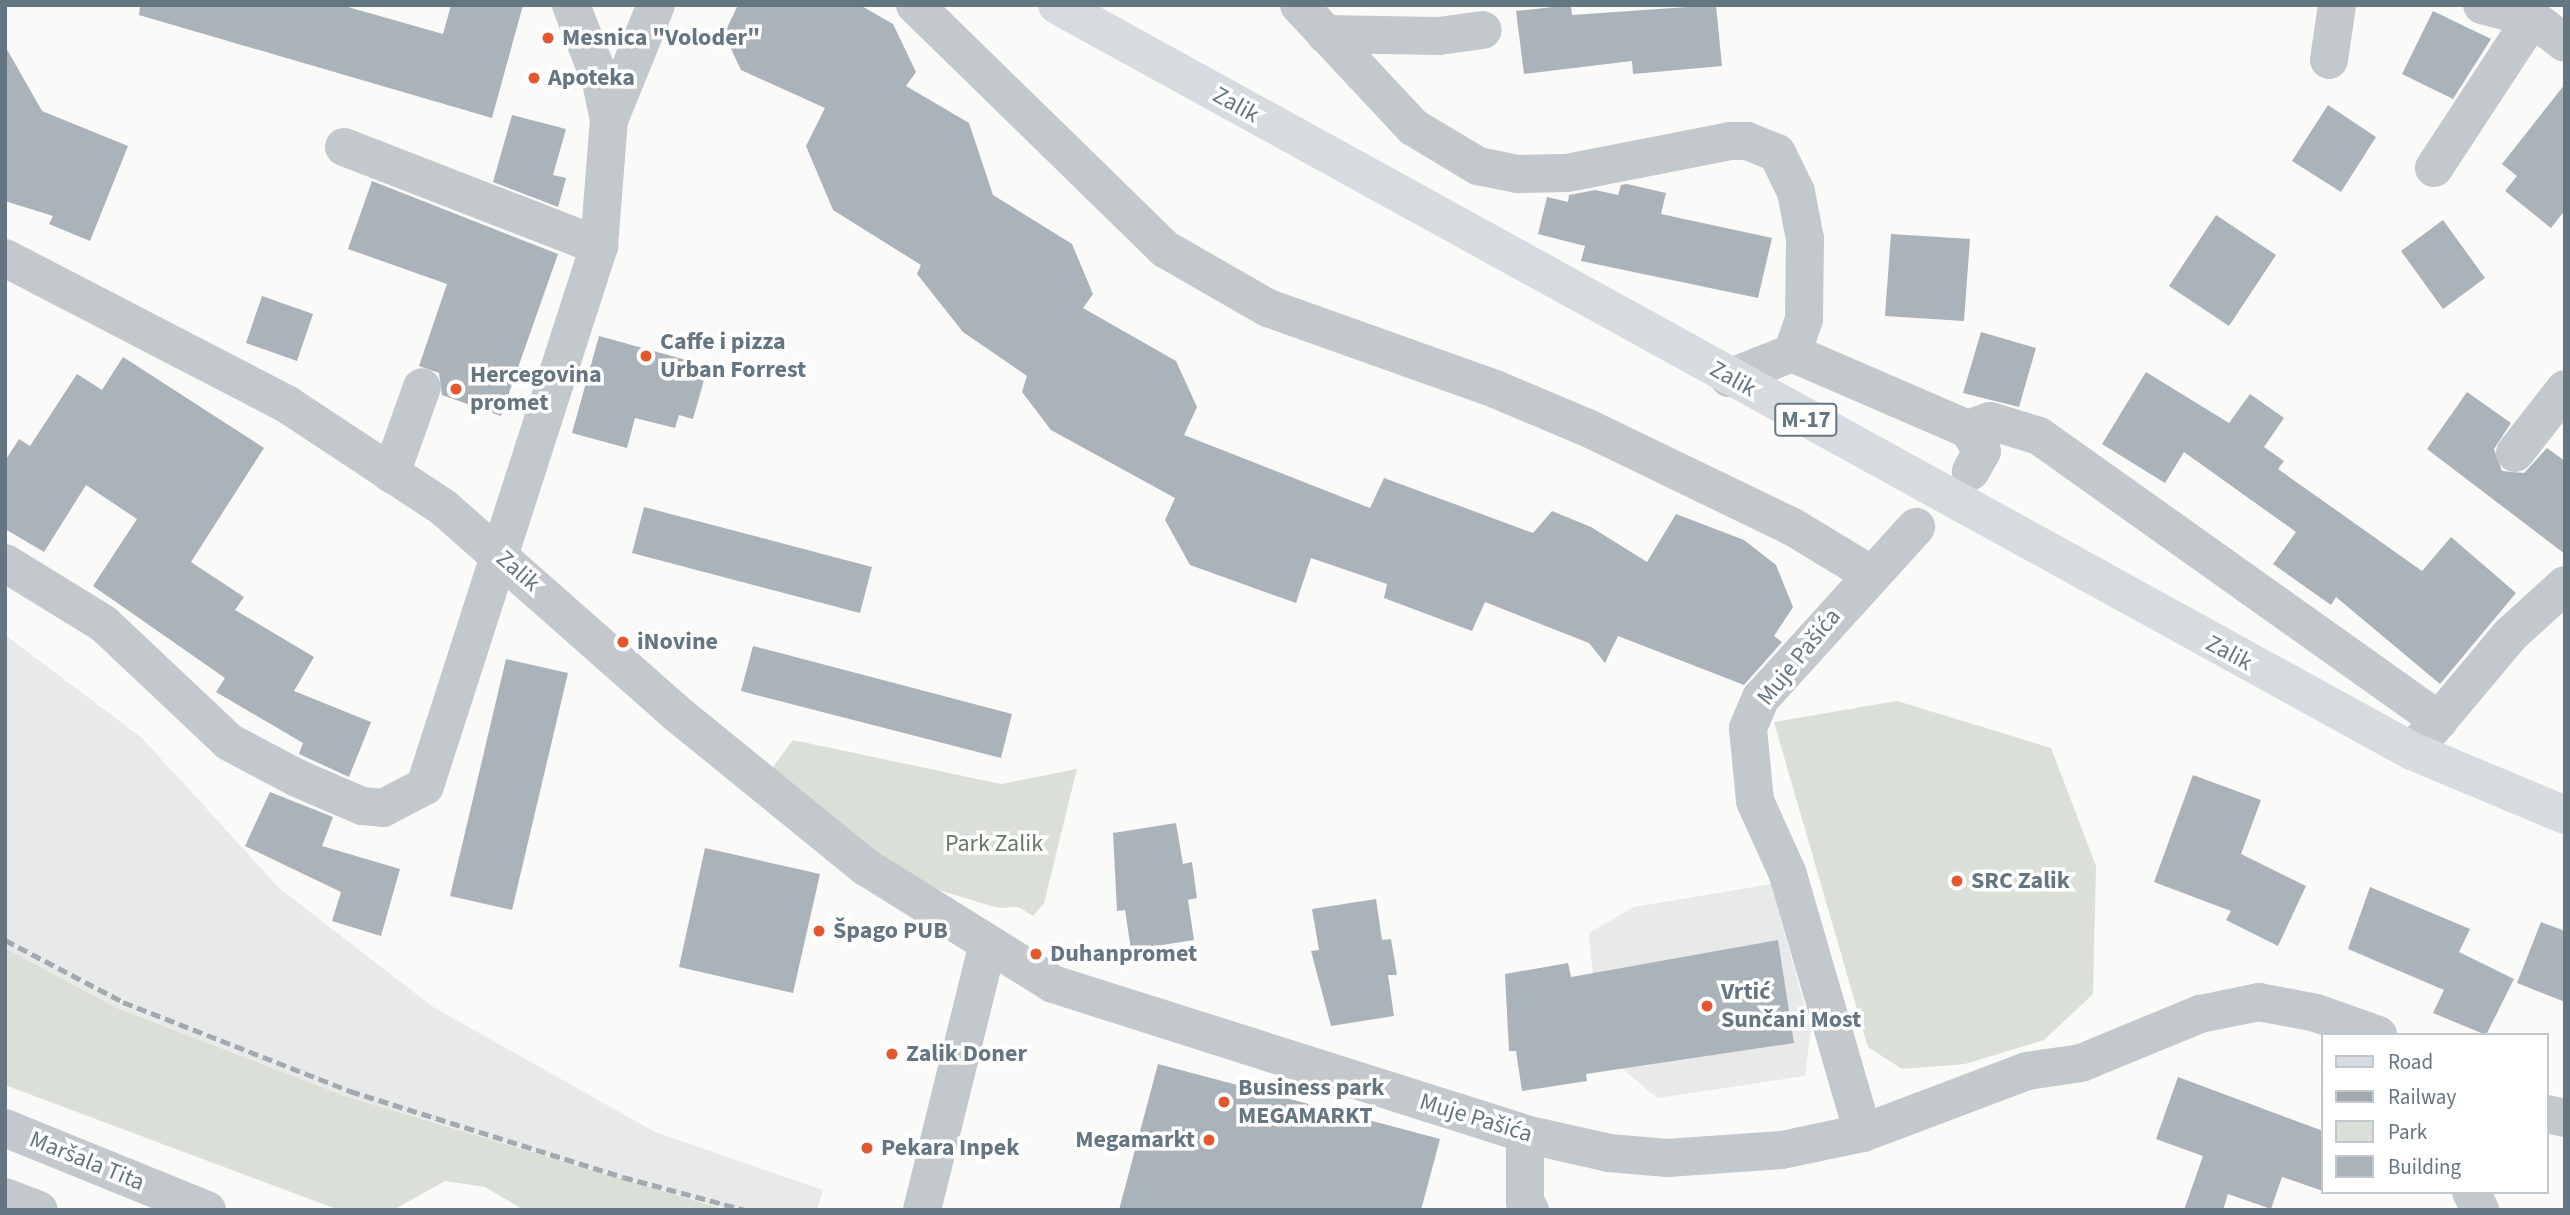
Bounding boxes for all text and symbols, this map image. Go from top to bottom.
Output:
place label: Mesnica "Voloder" [562,24,760,52]
marker: Mesnica "Voloder" [540,30,556,46]
place label: Apoteka [548,64,635,92]
marker: Apoteka [526,70,542,86]
street label: Zalik [1208,81,1264,129]
place label: Caffe i pizza Urban Forrest [660,328,806,384]
marker: Caffe i pizza Urban Forrest [638,348,654,364]
street label: Zalik [1705,355,1761,403]
place label: Hercegovina promet [470,361,602,417]
marker: Hercegovina promet [448,381,464,397]
road number: M-17 [1773,400,1839,440]
street label: Zalik [490,544,546,598]
street label: Muje Pašića [1751,603,1847,711]
place label: iNovine [637,628,718,656]
street label: Zalik [2201,629,2257,677]
marker: iNovine [615,634,631,650]
park label: Park Zalik [945,830,1043,858]
place label: SRC Zalik [1971,867,2070,895]
marker: SRC Zalik [1949,873,1965,889]
place label: Špago PUB [833,917,948,945]
marker: Špago PUB [811,923,827,939]
place label: Duhanpromet [1050,940,1197,968]
marker: Duhanpromet [1028,946,1044,962]
place label: Vrtić Sunčani Most [1721,978,1861,1034]
marker: Vrtić Sunčani Most [1699,998,1715,1014]
legend [2322,1033,2549,1194]
place label: Zalik Doner [906,1040,1027,1068]
marker: Zalik Doner [884,1046,900,1062]
text: Road [2388,1047,2433,1077]
place label: Business park MEGAMARKT [1238,1074,1384,1130]
text: Railway [2388,1082,2456,1112]
street label: Muje Pašića [1416,1087,1536,1149]
marker: Business park MEGAMARKT [1216,1094,1232,1110]
text: Park [2388,1117,2427,1147]
street label: Maršala Tita [25,1125,149,1197]
place label: Megamarkt [1075,1126,1195,1154]
marker: Megamarkt [1201,1132,1217,1148]
place label: Pekara Inpek [881,1134,1019,1162]
marker: Pekara Inpek [859,1140,875,1156]
text: Building [2388,1152,2461,1182]

